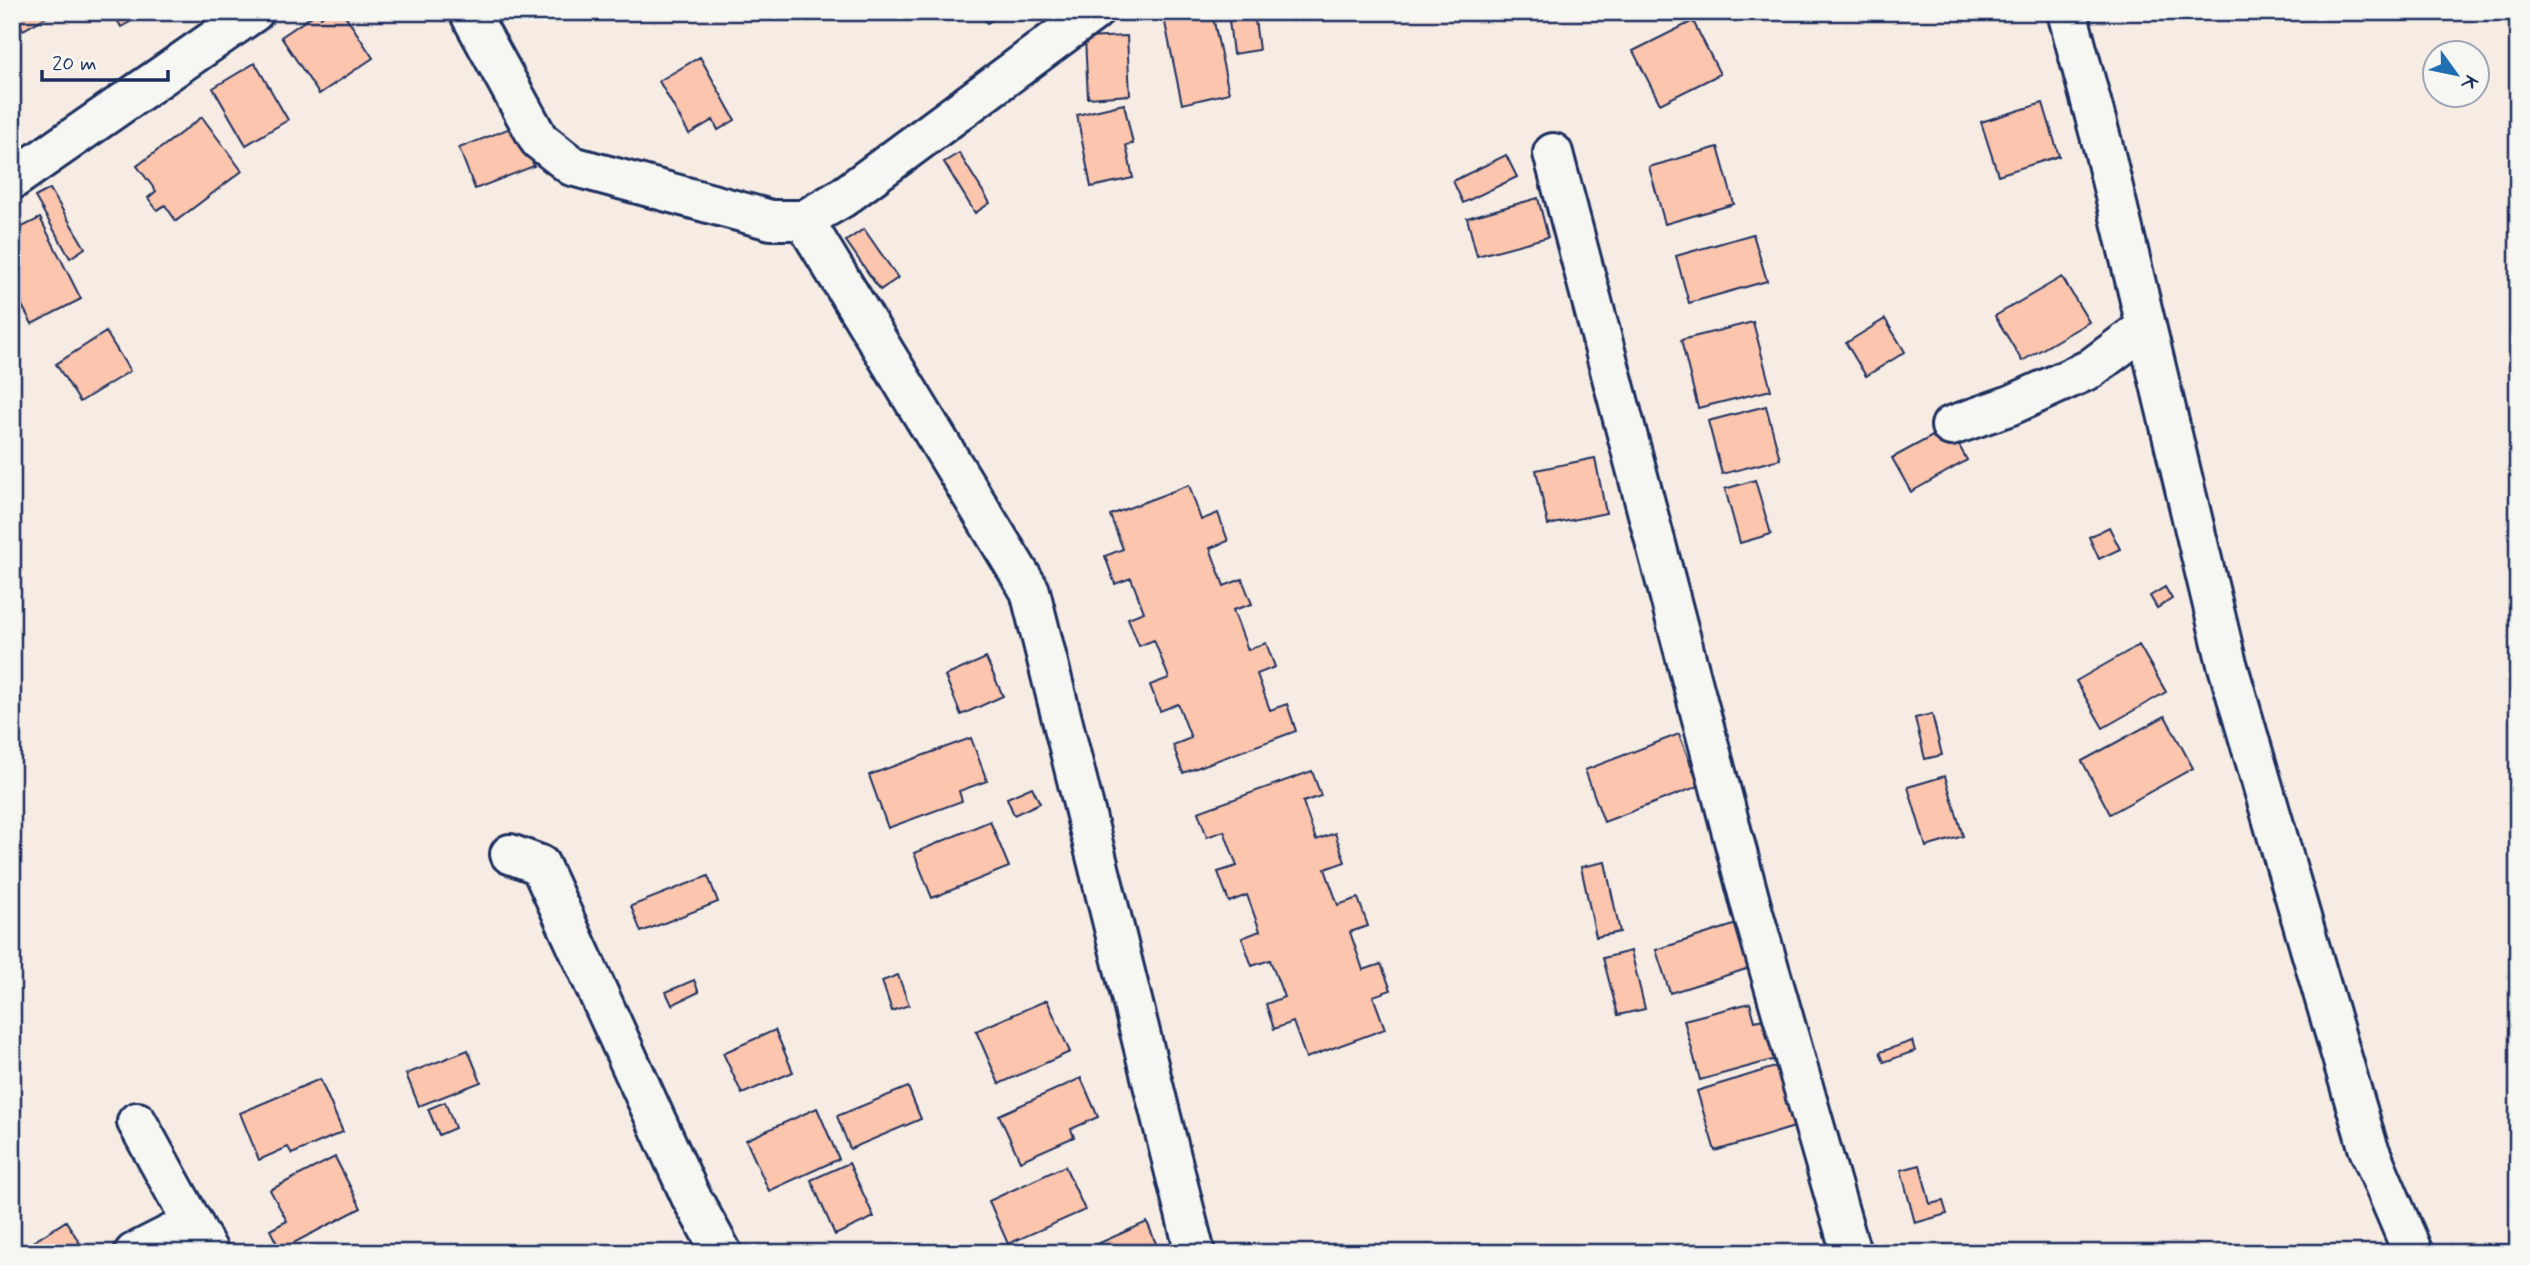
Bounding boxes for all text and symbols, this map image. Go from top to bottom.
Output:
scale bar [42,38,168,82]
north arrow [2422,38,2492,108]
text: 20 m [52,50,97,78]
text: K [2455,70,2483,95]

